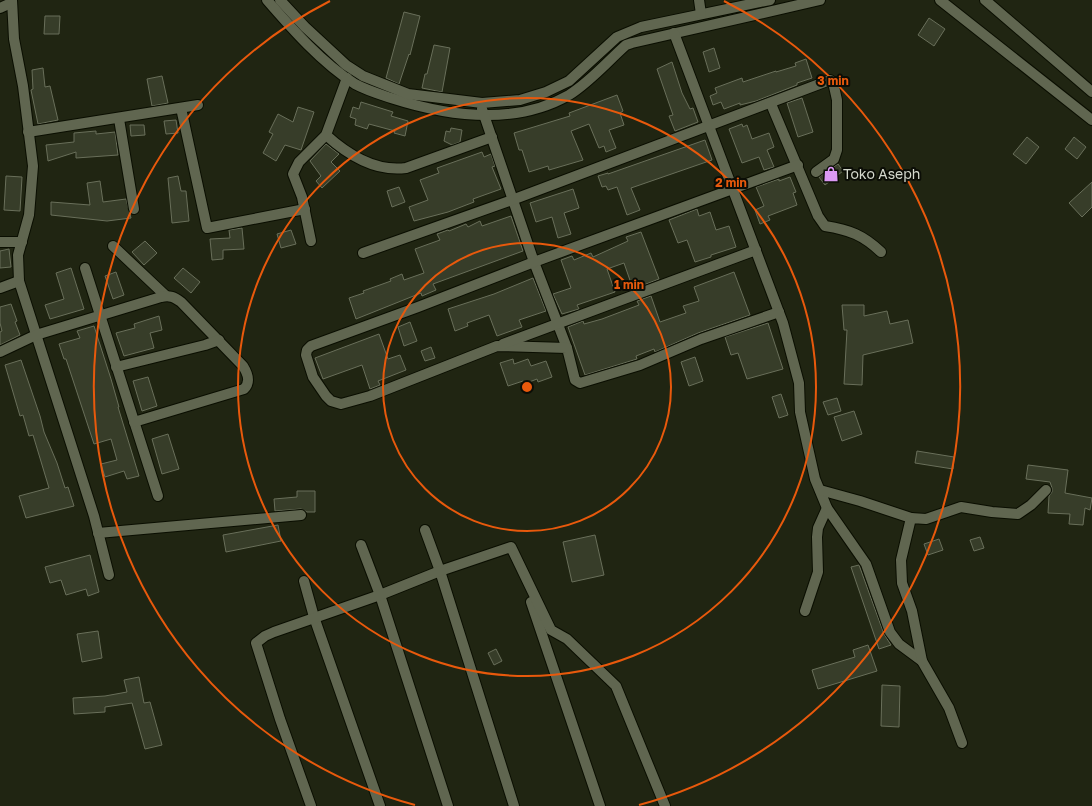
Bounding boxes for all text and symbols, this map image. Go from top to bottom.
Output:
text: 3 min [817,73,849,88]
shop icon: Toko Aseph [822,165,840,183]
place label: Toko Aseph [843,165,920,182]
text: 2 min [715,175,747,190]
text: 1 min [614,277,644,292]
centre of rings [520,380,534,394]

